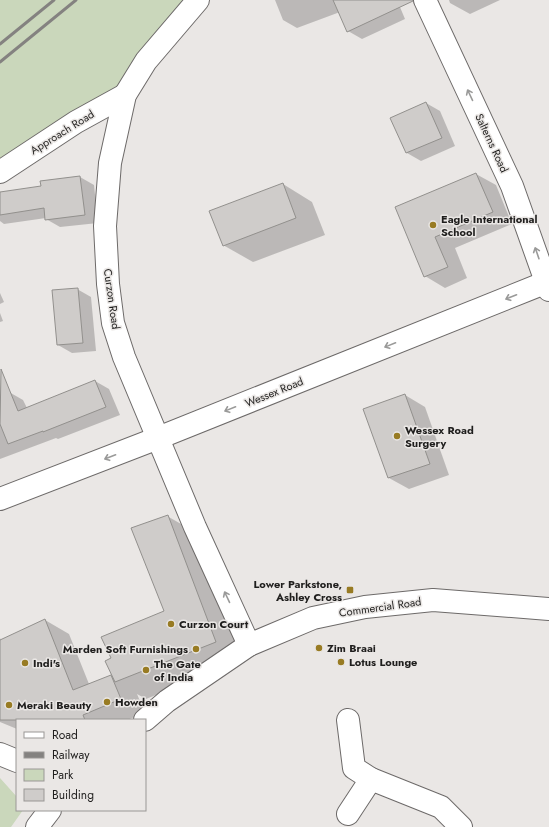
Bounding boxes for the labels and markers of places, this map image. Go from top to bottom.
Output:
place label: Eagle International School [441,211,538,240]
marker: Eagle International School [428,220,438,230]
place label: Wessex Road Surgery [405,422,474,451]
marker: Wessex Road Surgery [392,431,402,441]
place label: Lower Parkstone, Ashley Cross [254,576,342,605]
marker: Lower Parkstone, Ashley Cross [345,585,355,595]
place label: Curzon Court [179,616,249,632]
marker: Curzon Court [166,619,176,629]
place label: Zim Braai [327,640,376,656]
place label: Marden Soft Furnishings [63,641,188,657]
marker: Zim Braai [314,643,324,653]
marker: Marden Soft Furnishings [191,644,201,654]
place label: Lotus Lounge [349,654,417,670]
place label: Indi's [33,655,60,671]
place label: The Gate of India [154,656,201,685]
marker: Lotus Lounge [336,657,346,667]
marker: Indi's [20,658,30,668]
marker: The Gate of India [141,665,151,675]
place label: Howden [115,694,158,710]
place label: Meraki Beauty [17,697,92,713]
marker: Howden [102,697,112,707]
marker: Meraki Beauty [4,700,14,710]

